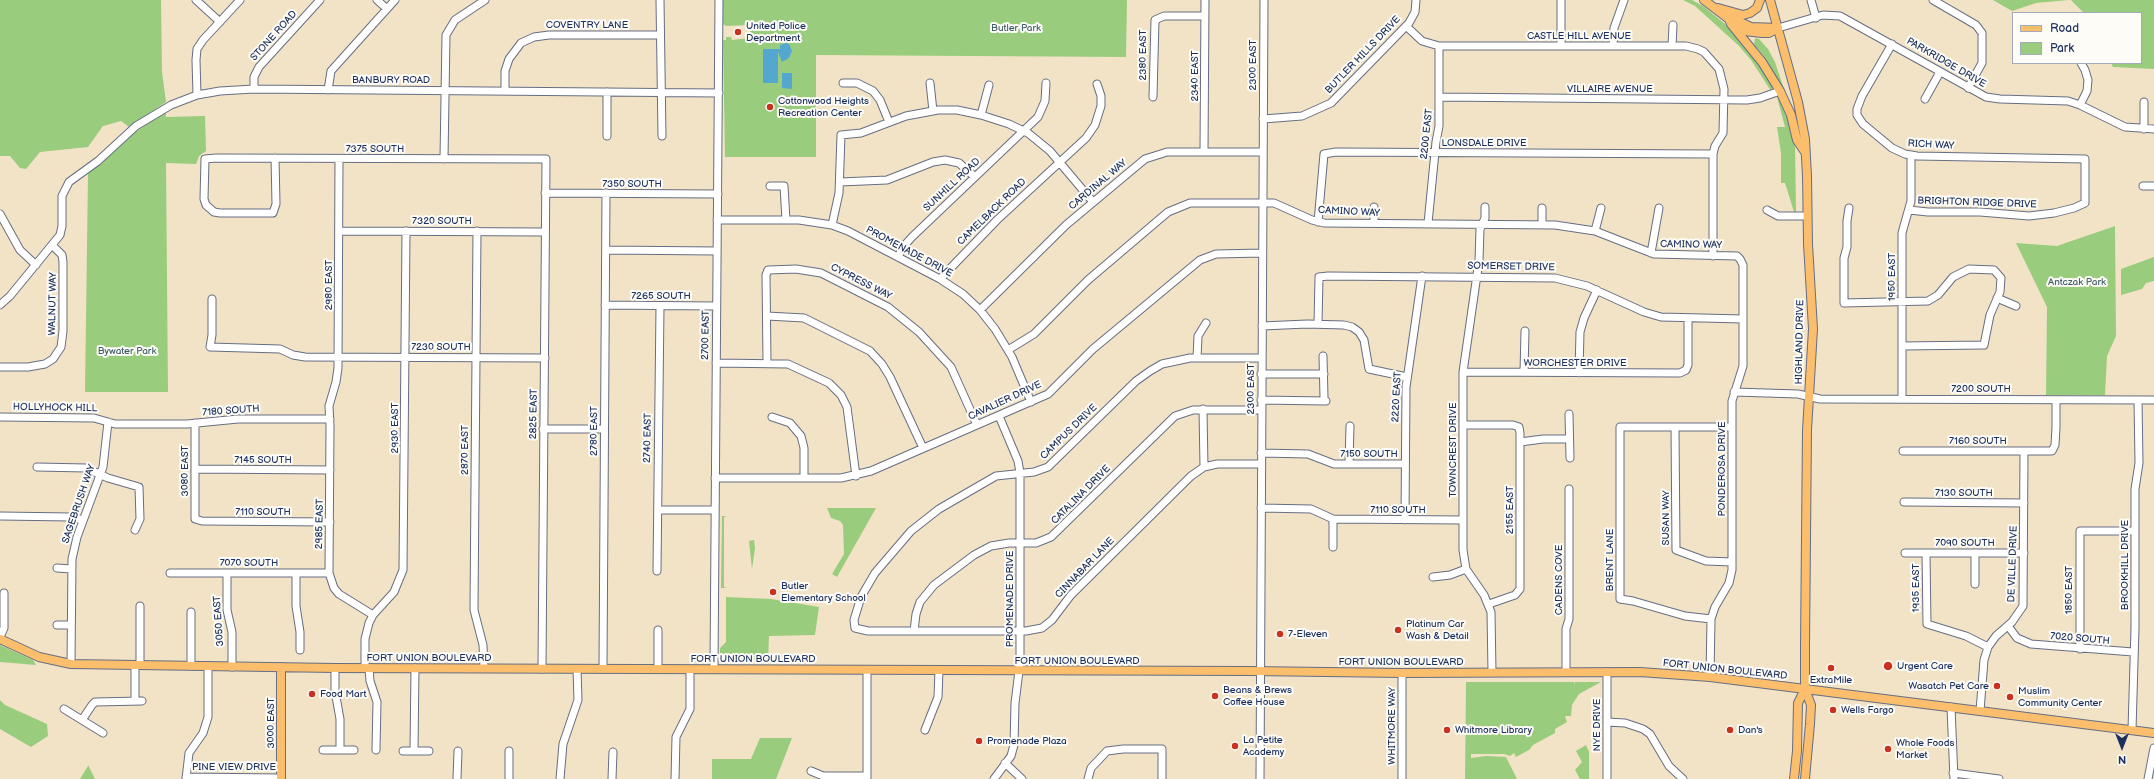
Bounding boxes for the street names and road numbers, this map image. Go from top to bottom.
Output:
street label: STONE ROAD [248,8,300,64]
street label: BUTLER HILLS DRIVE [1323,14,1403,96]
street label: COVENTRY LANE [546,19,628,31]
street label: 2380 EAST [1137,30,1149,80]
street label: CASTLE HILL AVENUE [1527,30,1631,42]
street label: PARKRIDGE DRIVE [1904,35,1988,91]
street label: 2300 EAST [1247,40,1259,90]
street label: 2340 EAST [1189,50,1201,102]
street label: BANBURY ROAD [352,74,430,86]
street label: VILLAIRE AVENUE [1567,83,1653,95]
street label: 2200 EAST [1418,108,1436,160]
street label: LONSDALE DRIVE [1441,137,1527,149]
street label: RICH WAY [1907,138,1955,152]
street label: 7375 SOUTH [346,143,404,155]
street label: SUNHILL ROAD [921,156,983,214]
street label: CARDINAL WAY [1067,157,1129,213]
street label: CAMELBACK ROAD [955,176,1029,248]
street label: 7350 SOUTH [602,178,662,190]
street label: BRIGHTON RIDGE DRIVE [1917,195,2037,211]
street label: CAMINO WAY [1318,204,1380,220]
street label: 7320 SOUTH [412,215,472,227]
street label: PROMENADE DRIVE [863,224,955,280]
street label: CAMINO WAY [1660,238,1722,252]
street label: 1950 EAST [1886,253,1898,301]
street label: 2980 EAST [323,260,335,310]
street label: SOMERSET DRIVE [1467,260,1555,274]
street label: CYPRESS WAY [828,261,894,303]
street label: WALNUT WAY [46,272,60,336]
street label: 7265 SOUTH [631,290,691,302]
street label: HIGHLAND DRIVE [1793,299,1807,385]
street label: 2700 EAST [700,310,712,360]
street label: 7230 SOUTH [411,341,471,353]
street label: WORCHESTER DRIVE [1524,357,1626,369]
street label: 2300 EAST [1245,364,1257,414]
street label: 2220 EAST [1390,371,1404,423]
street label: CAVALIER DRIVE [967,379,1043,423]
street label: 7200 SOUTH [1951,383,2011,395]
street label: 2825 EAST [528,389,540,439]
street label: HOLLYHOCK HILL [13,401,97,415]
street label: CAMPUS DRIVE [1038,402,1100,462]
street label: 7180 SOUTH [202,403,260,419]
street label: 2930 EAST [389,403,401,453]
street label: TOWNCREST DRIVE [1447,403,1459,497]
street label: 2780 EAST [588,406,600,456]
street label: 2740 EAST [642,413,654,463]
street label: PONDEROSA DRIVE [1716,421,1728,517]
street label: 2870 EAST [459,425,471,475]
street label: 7160 SOUTH [1949,435,2007,447]
street label: 3080 EAST [179,445,191,497]
street label: 7150 SOUTH [1340,448,1398,460]
street label: 7145 SOUTH [234,454,292,466]
street label: SAGEBRUSH WAY [60,463,98,545]
street label: CATALINA DRIVE [1049,463,1113,527]
street label: 2155 EAST [1504,486,1516,534]
street label: 7130 SOUTH [1935,487,1993,499]
street label: SUSAN WAY [1660,490,1672,546]
street label: 2985 EAST [314,499,326,549]
street label: 7110 SOUTH [1370,504,1426,516]
street label: 7110 SOUTH [235,506,291,518]
street label: BROOKHILL DRIVE [2119,520,2131,610]
street label: DE VILLE DRIVE [2006,525,2020,603]
street label: BRENT LANE [1604,529,1616,591]
street label: CINNABAR LANE [1053,535,1117,601]
street label: 7090 SOUTH [1935,537,1995,549]
street label: CADENS COVE [1553,545,1565,615]
street label: PROMENADE DRIVE [1004,551,1016,647]
street label: 7070 SOUTH [220,557,278,569]
street label: 1935 EAST [1910,564,1922,612]
street label: 1850 EAST [2063,566,2075,614]
street label: 3050 EAST [211,595,227,647]
street label: 7020 SOUTH [2050,630,2110,648]
street label: FORT UNION BOULEVARD [366,652,492,664]
street label: FORT UNION BOULEVARD [690,653,816,665]
street label: FORT UNION BOULEVARD [1014,655,1140,667]
street label: FORT UNION BOULEVARD [1338,656,1464,668]
street label: FORT UNION BOULEVARD [1662,657,1788,683]
street label: WHITMORE WAY [1386,687,1398,765]
street label: 3000 EAST [265,697,277,749]
street label: NYE DRIVE [1591,699,1603,751]
street label: PINE VIEW DRIVE [192,761,276,773]

